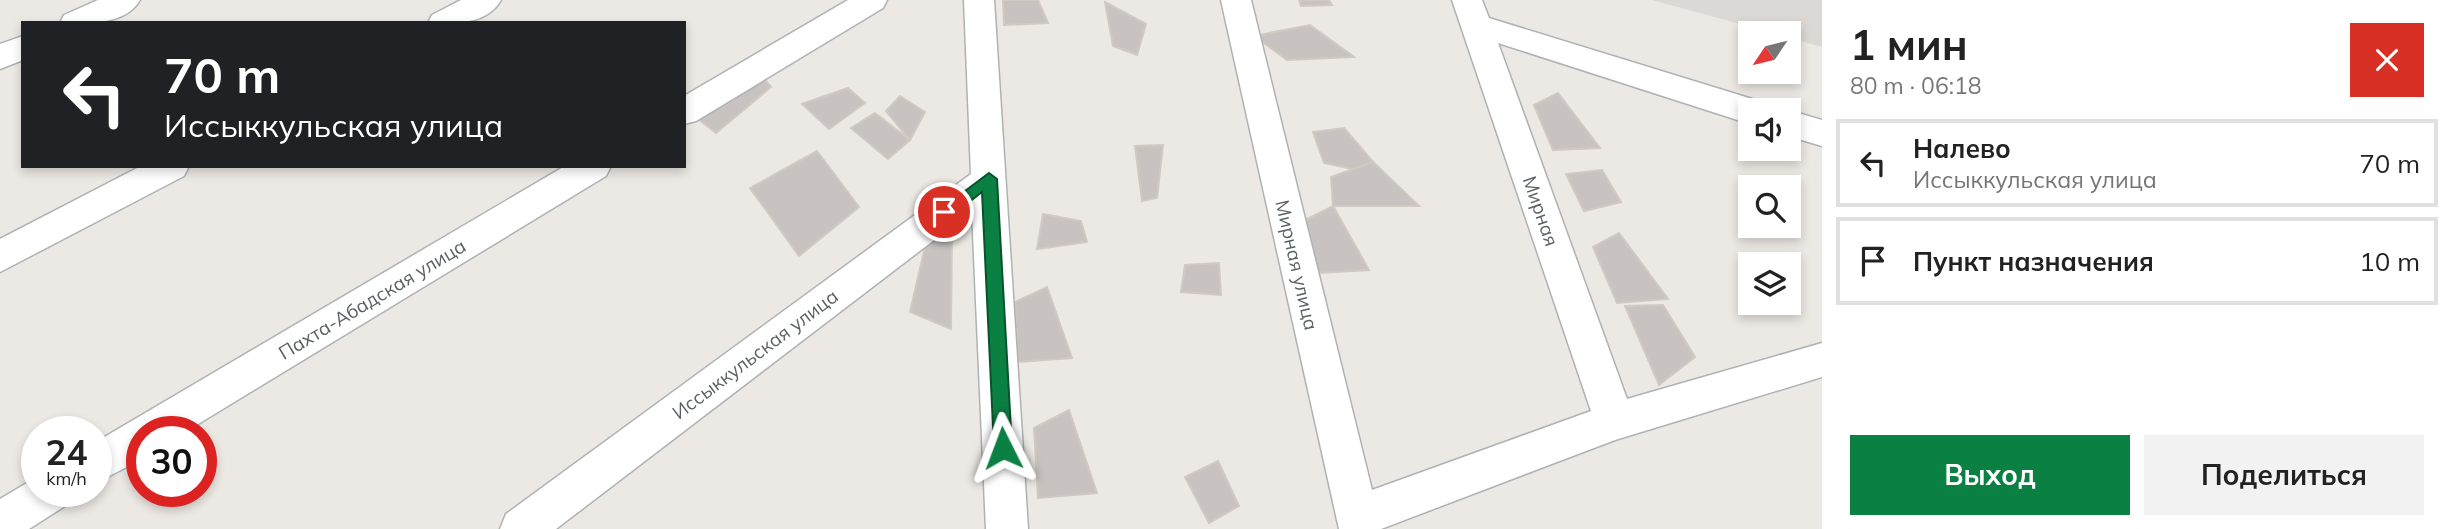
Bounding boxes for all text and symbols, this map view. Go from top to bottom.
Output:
text: 1 мин [1850,18,1968,71]
north arrow [1738,21,1801,84]
map controls [1738,21,1801,315]
button: close [2350,23,2424,97]
text: 70 m [164,44,280,105]
icon: left [49,49,140,140]
text: 80 m · 06:18 [1850,71,1982,100]
button: sound [1738,98,1801,161]
text: Иссыккульская улица [164,105,503,145]
text: Налево [1913,132,2011,165]
icon: left [1854,144,1892,182]
text: 70 m [2359,147,2420,180]
text: Иссыккульская улица [1913,165,2157,194]
street label: Мирная [1518,173,1564,249]
button: search [1738,175,1801,238]
pin [914,182,974,242]
icon: arrive [925,193,963,231]
street label: Мирная улица [1270,198,1324,332]
street label: Пахта-Абадская улица [274,233,470,365]
icon: arrive [1854,242,1892,280]
text: Пункт назначения [1913,245,2154,278]
text: 10 m [2359,245,2420,278]
button: layers [1738,252,1801,315]
street label: Иссыккульская улица [667,284,843,424]
position arrow [966,411,1040,485]
speed limit sign: 30 [126,416,217,507]
text: 24 [45,430,88,474]
button: Выход [1850,435,2130,515]
button: Поделиться [2144,435,2424,515]
text: km/h [46,467,87,490]

